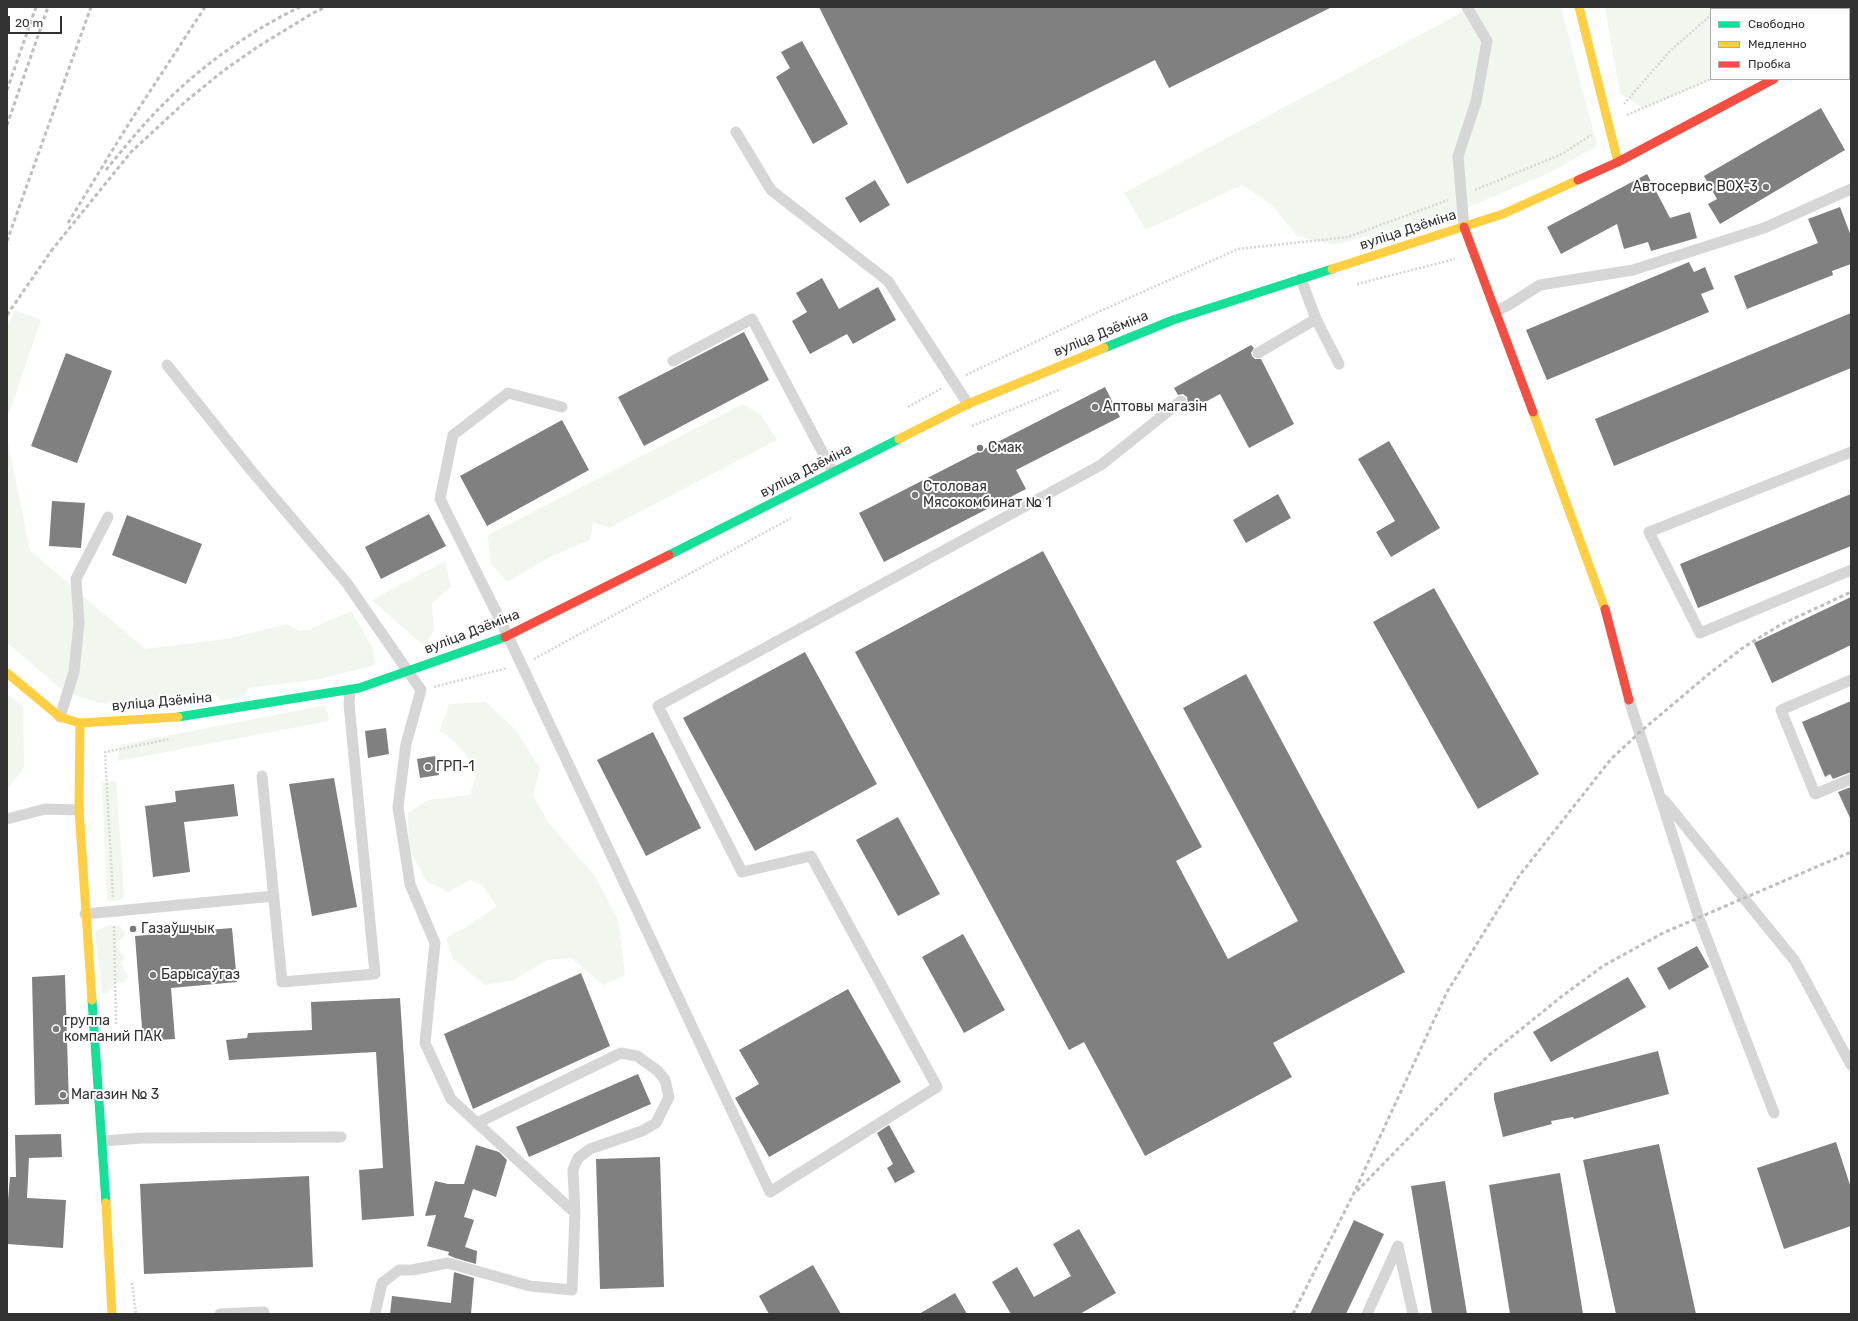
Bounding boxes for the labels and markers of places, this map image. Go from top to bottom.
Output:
place label: Автосервис BOX-3 [1633,179,1758,195]
marker: Автосервис BOX-3 [1761,182,1771,192]
place label: Аптовы магазін [1103,399,1207,415]
marker: Аптовы магазін [1090,402,1100,412]
place label: Смак [988,440,1022,456]
marker: Смак [975,443,985,453]
place label: Столовая Мясокомбинат № 1 [923,479,1051,512]
marker: Столовая Мясокомбинат № 1 [910,490,920,500]
place label: ГРП-1 [436,759,474,775]
marker: ГРП-1 [423,762,433,772]
place label: Газаўшчык [141,921,215,937]
marker: Газаўшчык [128,924,138,934]
place label: Барысаўгаз [161,967,240,983]
marker: Барысаўгаз [148,970,158,980]
place label: группа компаний ПАК [64,1013,162,1046]
marker: группа компаний ПАК [51,1024,61,1034]
place label: Магазин № 3 [71,1087,159,1103]
marker: Магазин № 3 [58,1090,68,1100]

